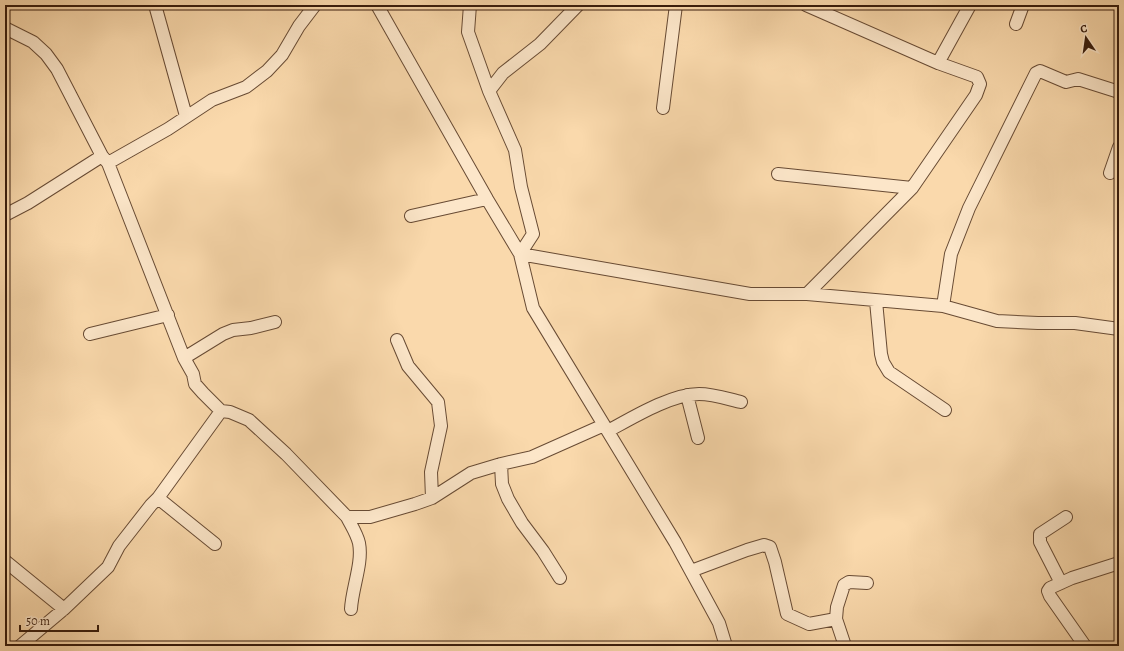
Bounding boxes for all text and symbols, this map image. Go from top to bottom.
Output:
north arrow [1066,18,1106,58]
text: С [1079,21,1089,37]
scale bar [20,607,98,633]
text: 50 m [26,613,50,629]

